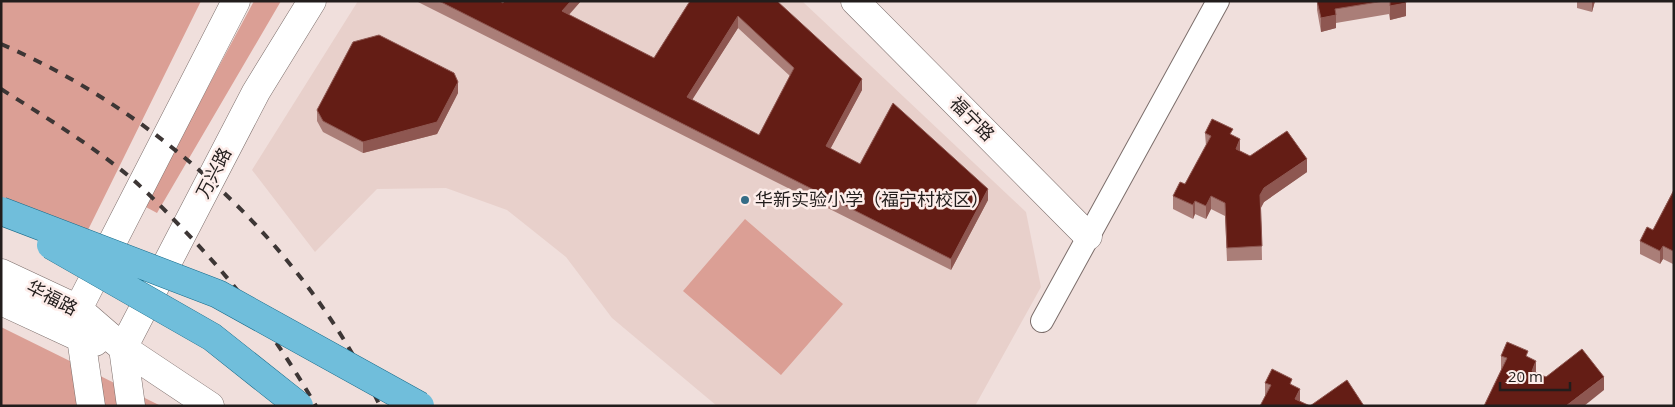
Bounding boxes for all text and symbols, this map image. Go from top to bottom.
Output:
street label: 福宁路 [945,91,1000,146]
street label: 万兴路 [190,143,236,202]
place label: 华新实验小学（福宁村校区） [755,187,989,211]
marker: 华新实验小学（福宁村校区） [739,194,751,206]
street label: 华福路 [23,274,82,320]
scale bar [1500,360,1570,392]
text: 20 m [1508,366,1543,386]

